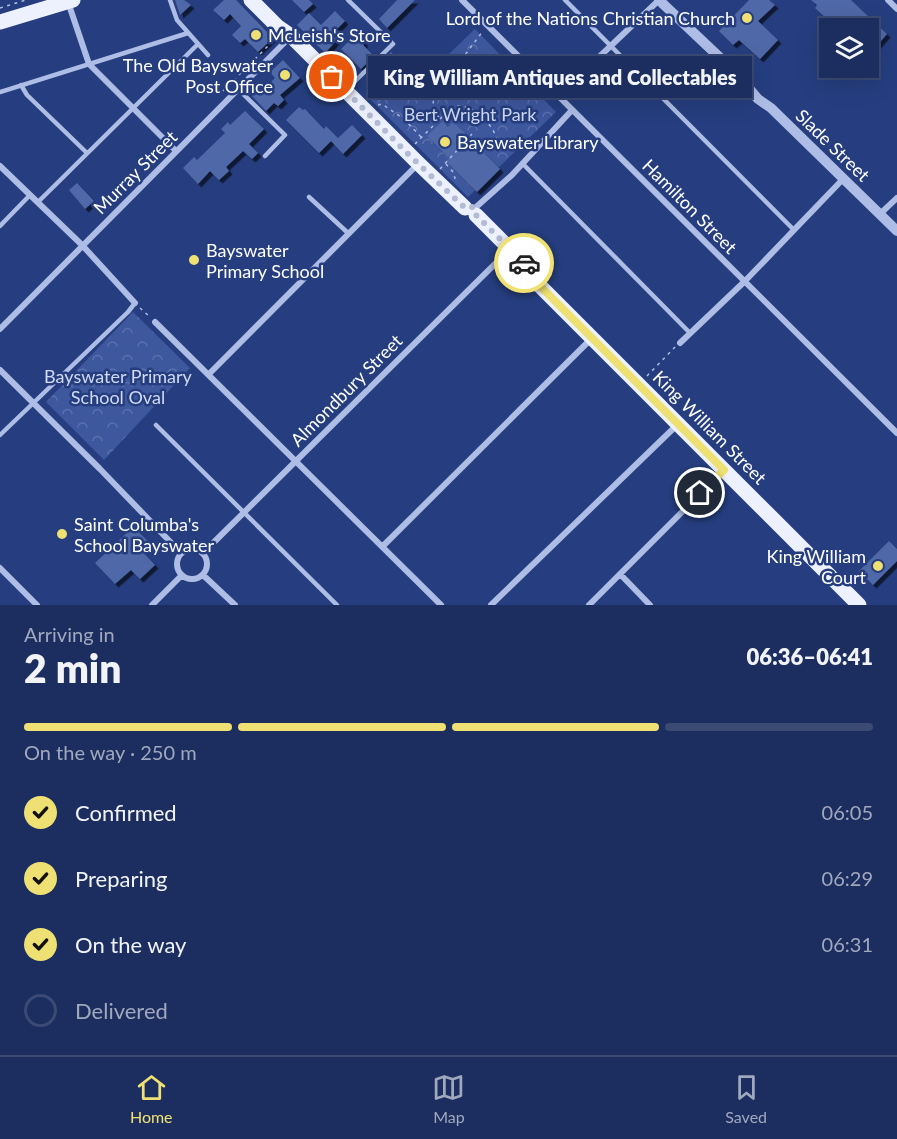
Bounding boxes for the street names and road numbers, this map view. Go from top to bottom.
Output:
street label: Slade Street [791,104,875,186]
street label: Murray Street [89,125,182,218]
street label: Hamilton Street [638,154,742,258]
street label: Almondbury Street [286,329,407,450]
street label: King William Street [649,366,772,489]

